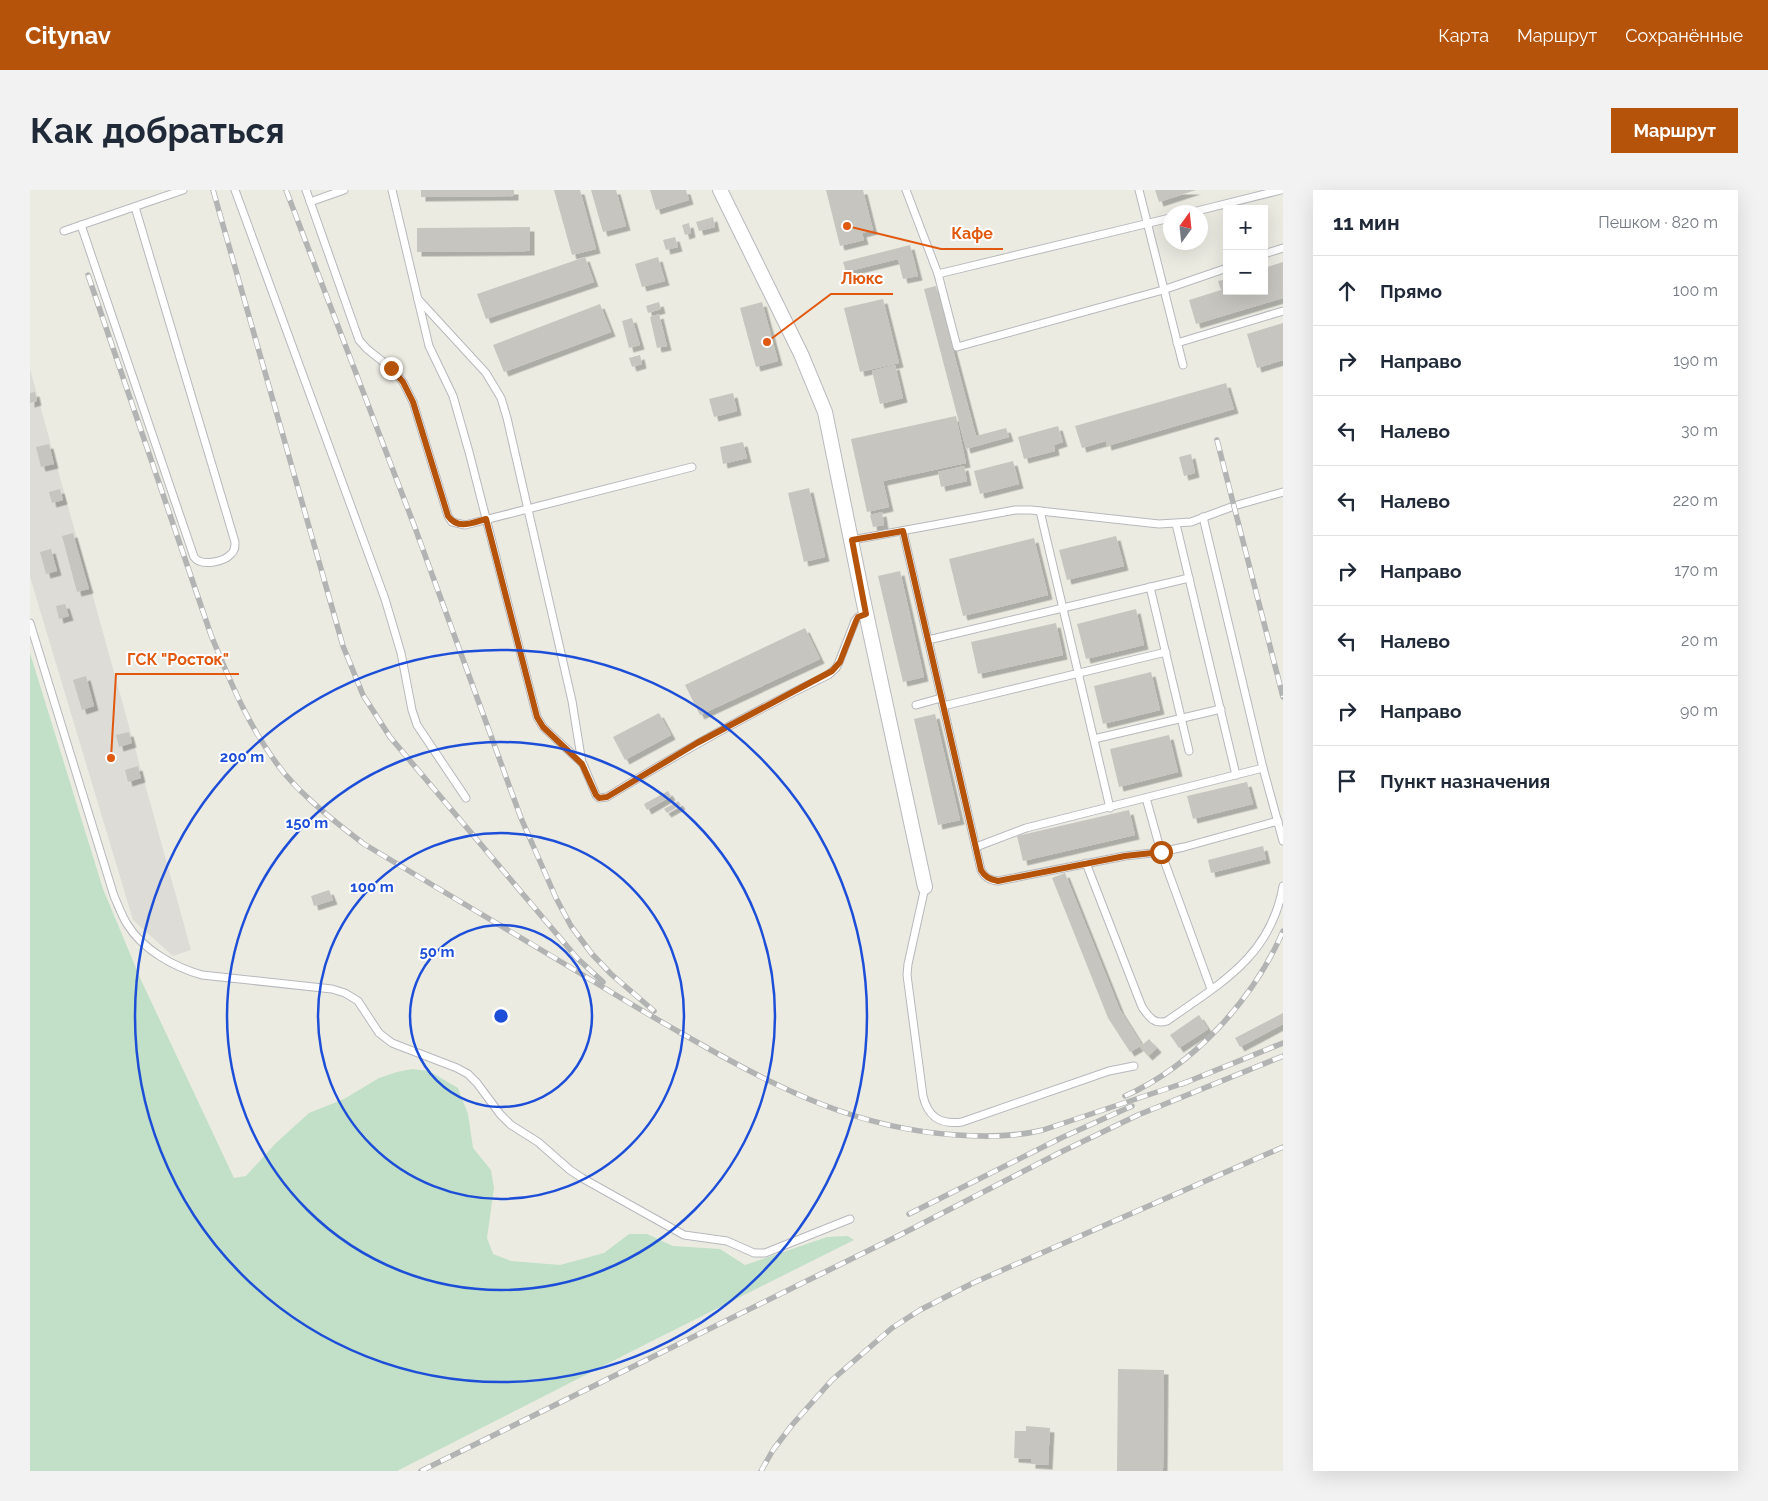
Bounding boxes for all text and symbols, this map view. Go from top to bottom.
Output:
text: Citynav [25,21,111,50]
text: Карта [1438,25,1489,46]
text: Маршрут [1517,25,1597,46]
text: Сохранённые [1625,25,1743,46]
button: Маршрут [1611,108,1738,153]
text: Как добраться [30,110,285,151]
north arrow [1163,205,1208,250]
map controls [1223,205,1268,295]
button: + [1223,205,1268,250]
text: 11 мин [1333,210,1400,235]
text: Пешком · 820 m [1598,213,1718,232]
callout: Кафе [941,218,1003,249]
text: Кафе [951,224,993,243]
button: − [1223,250,1268,295]
callout: Люкс [831,263,893,294]
text: Люкс [841,269,883,288]
icon: ahead [1333,277,1361,305]
text: Прямо [1380,280,1442,302]
text: 100 m [1673,281,1718,300]
icon: right [1333,347,1361,375]
text: Направо [1380,350,1461,372]
text: 190 m [1673,351,1718,370]
route end [380,357,403,380]
icon: left [1333,417,1361,445]
text: Налево [1380,420,1450,442]
text: 30 m [1681,421,1718,440]
icon: left [1333,487,1361,515]
text: Налево [1380,490,1450,512]
text: 220 m [1673,491,1718,510]
icon: right [1333,557,1361,585]
text: Направо [1380,560,1461,582]
text: 170 m [1674,561,1718,580]
icon: left [1333,627,1361,655]
text: Налево [1380,630,1450,652]
text: 20 m [1681,631,1718,650]
callout: ГСК "Росток" [116,643,239,674]
text: ГСК "Росток" [127,650,229,669]
icon: right [1333,697,1361,725]
text: Направо [1380,700,1461,722]
text: 90 m [1680,701,1718,720]
text: 200 m [220,748,264,766]
icon: arrive [1333,767,1361,795]
text: Пункт назначения [1380,770,1550,792]
text: 150 m [286,814,328,832]
route start [1150,841,1173,864]
text: 100 m [350,878,394,896]
text: 50 m [419,943,455,961]
centre of rings [492,1007,510,1025]

